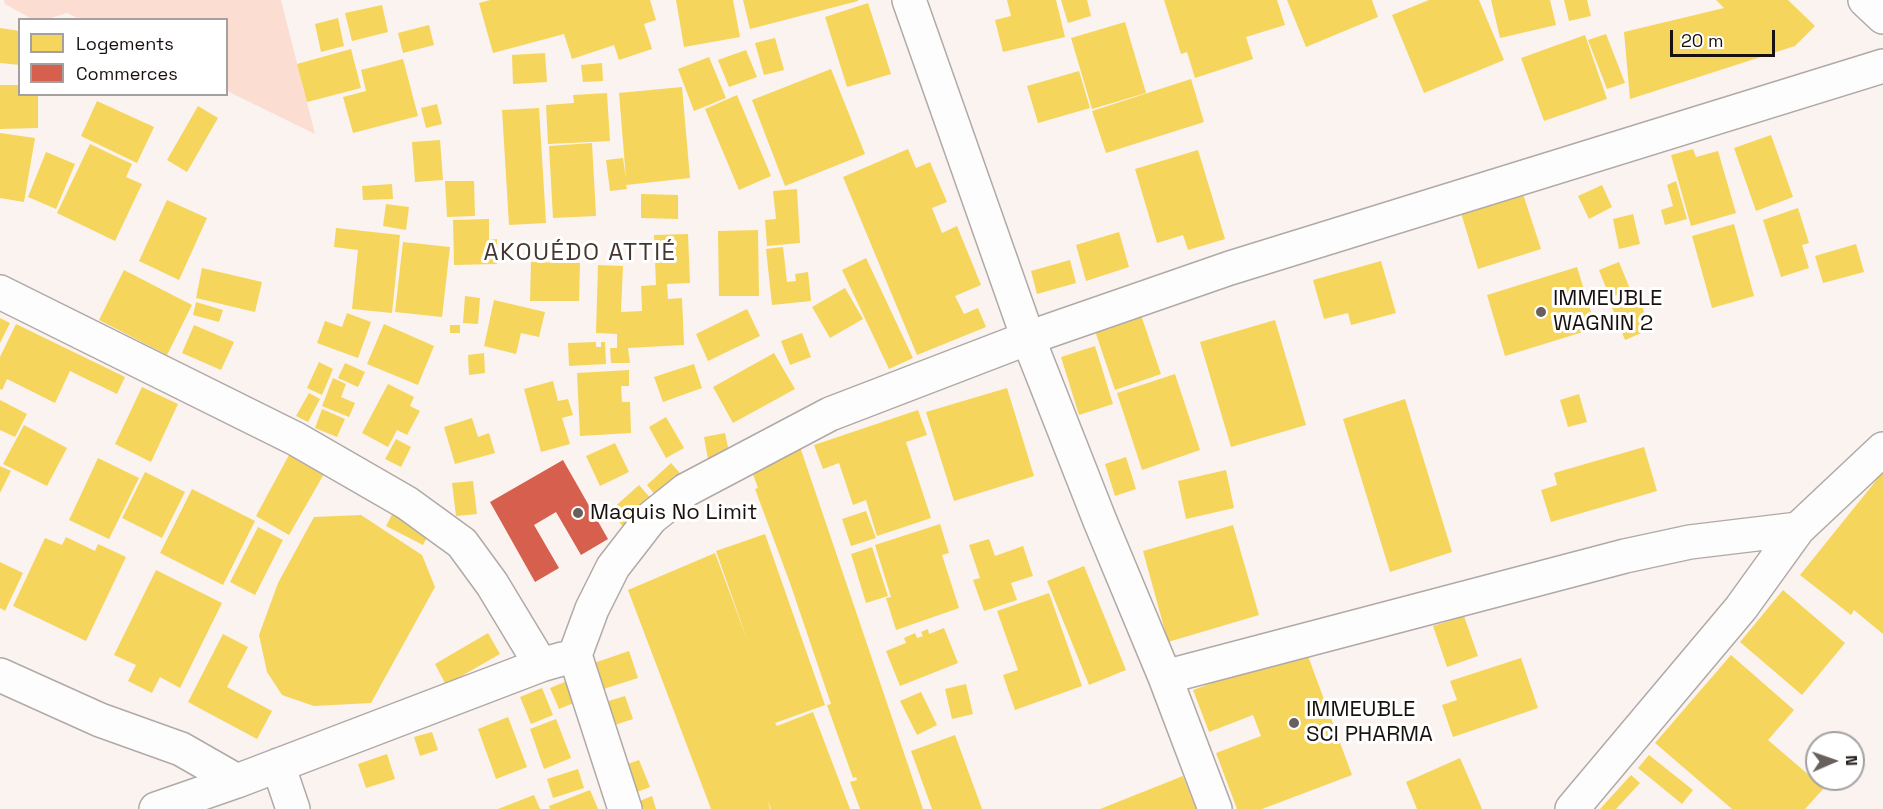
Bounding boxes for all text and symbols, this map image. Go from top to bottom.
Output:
legend [18,18,228,96]
scale bar [1673,18,1778,56]
text: 20 m [1681,29,1724,52]
text: Logements [76,32,174,55]
text: Commerces [76,62,178,85]
district label: AKOUÉDO ATTIÉ [483,239,677,267]
place label: IMMEUBLE WAGNIN 2 [1553,286,1662,338]
marker: IMMEUBLE WAGNIN 2 [1534,305,1548,319]
place label: Maquis No Limit [590,500,757,526]
marker: Maquis No Limit [571,506,585,520]
place label: IMMEUBLE SCI PHARMA [1306,697,1433,748]
marker: IMMEUBLE SCI PHARMA [1287,716,1301,730]
north arrow [1805,731,1865,791]
text: N [1841,755,1862,766]

